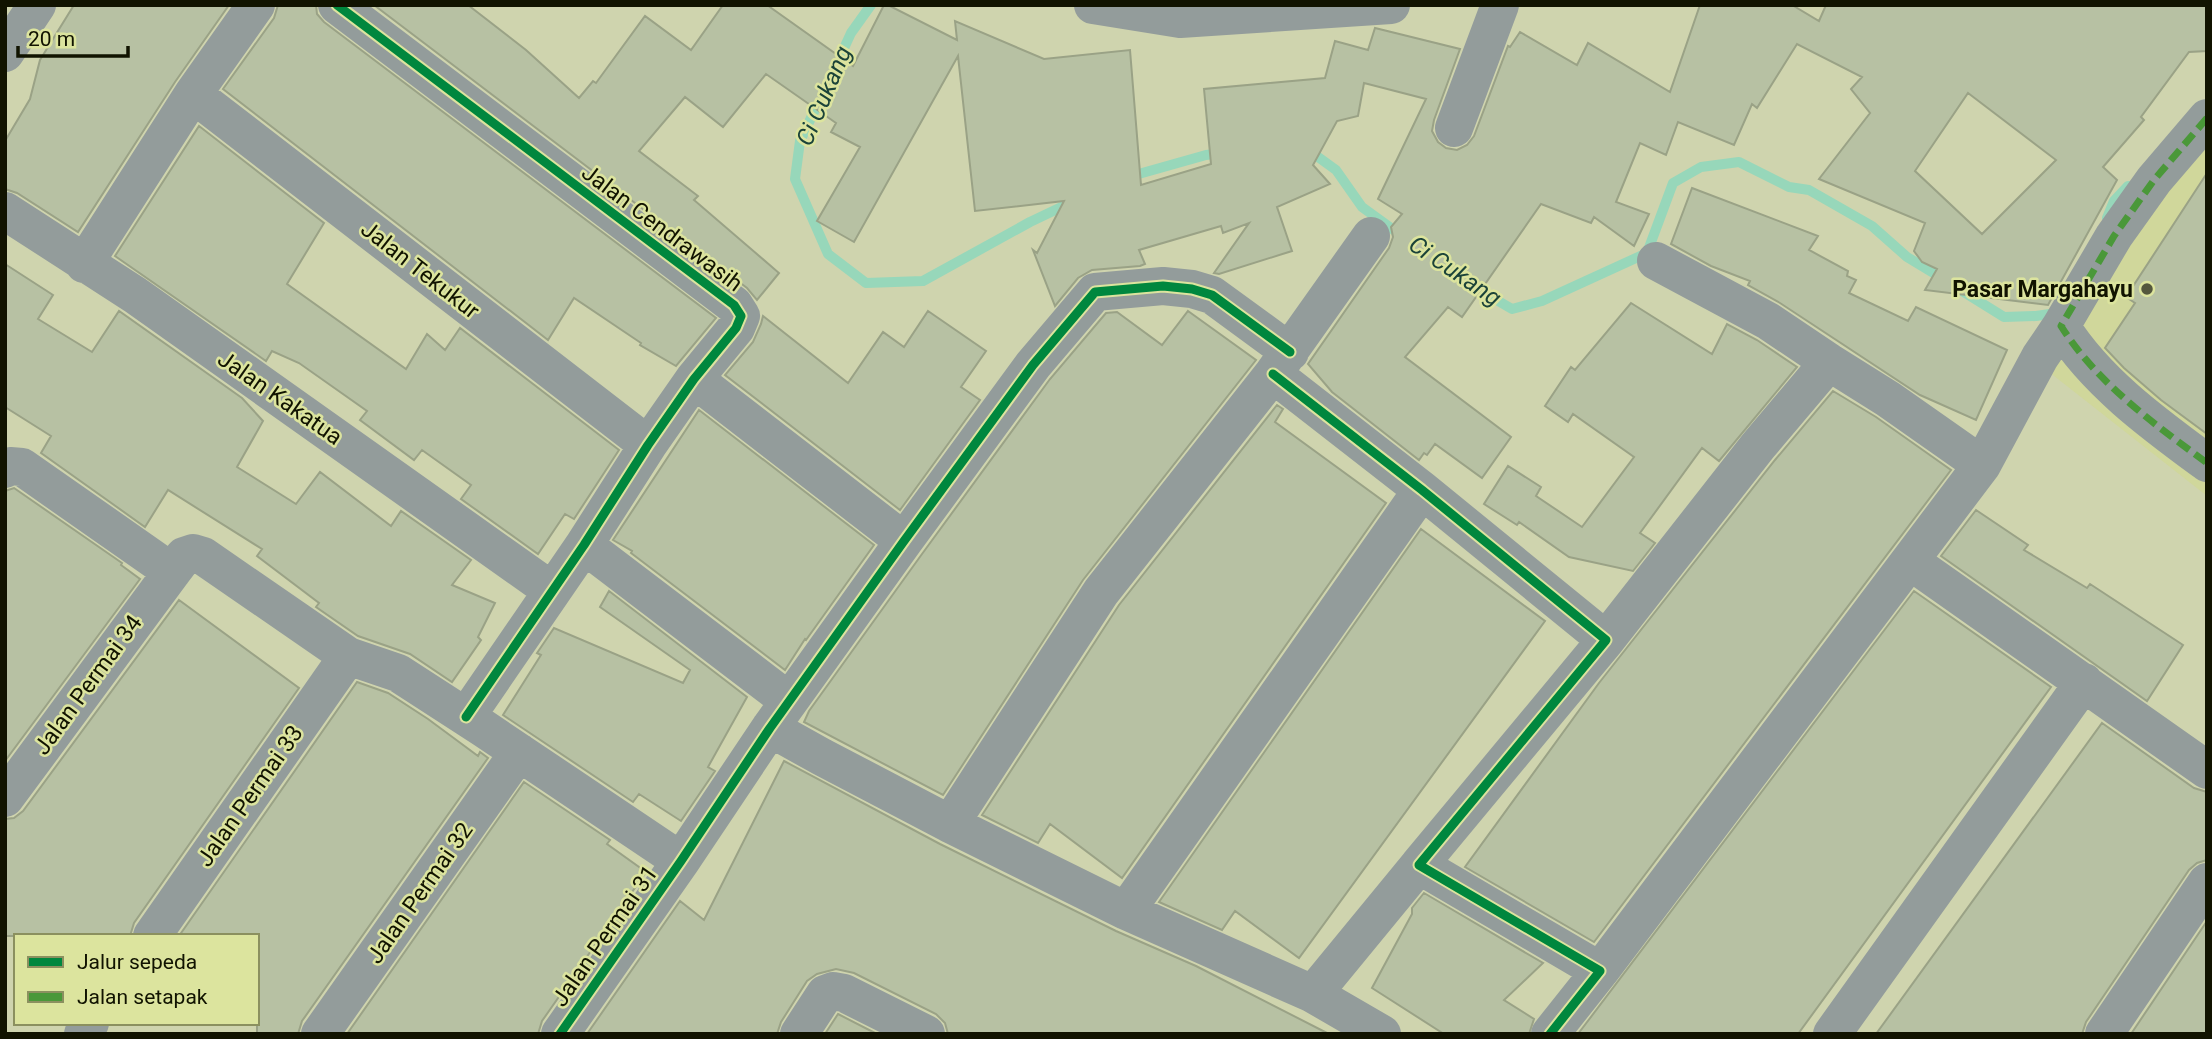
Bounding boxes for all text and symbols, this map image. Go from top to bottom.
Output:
scale bar [18,14,128,58]
text: 20 m [28,27,75,51]
water label: Ci Cukang [791,42,857,150]
street label: Jalan Cendrawasih [576,159,748,297]
street label: Jalan Tekukur [356,215,485,325]
water label: Ci Cukang [1404,230,1506,312]
place label: Pasar Margahayu [1952,276,2133,303]
marker: Pasar Margahayu [2139,281,2155,297]
street label: Jalan Kakatua [213,345,347,451]
street label: Jalan Permai 34 [28,610,148,760]
street label: Jalan Permai 33 [191,720,309,872]
street label: Jalan Permai 32 [361,817,479,969]
street label: Jalan Permai 31 [546,860,664,1012]
legend [14,934,259,1025]
text: Jalur sepeda [77,950,197,974]
text: Jalan setapak [77,985,208,1009]

